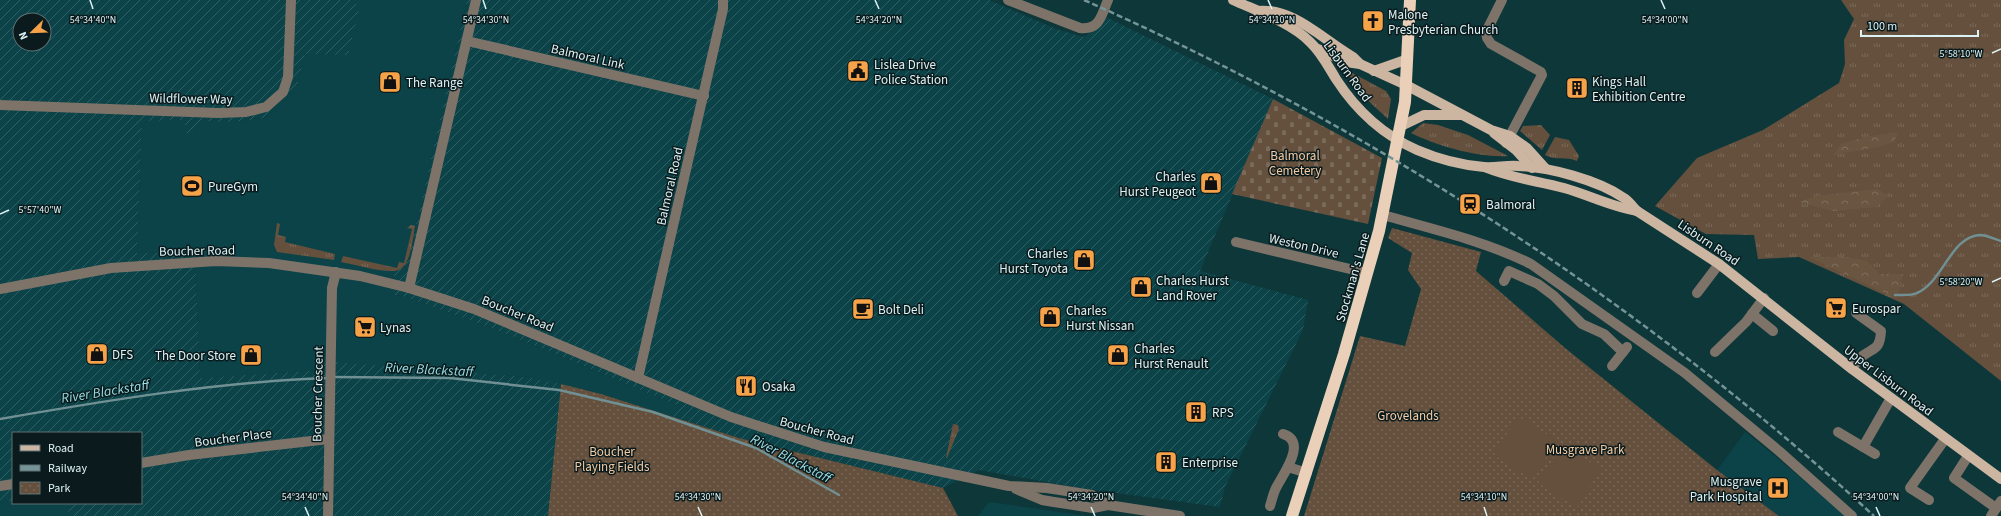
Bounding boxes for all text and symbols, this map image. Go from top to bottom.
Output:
place label: Malone Presbyterian Church [1388,6,1498,39]
church icon: Malone Presbyterian Church [1360,8,1386,34]
north arrow [12,12,52,52]
scale bar [1861,12,1978,38]
text: 54°34'40"N [70,13,116,27]
text: 54°34'30"N [463,13,509,27]
text: 54°34'20"N [856,13,902,27]
text: 54°34'10"N [1249,13,1295,27]
text: 54°34'00"N [1642,13,1688,27]
text: 100 m [1867,18,1897,35]
text: N [15,29,32,42]
street label: Lisburn Road [1319,37,1375,106]
street label: Balmoral Link [549,40,627,74]
text: 5°58'10"W [1940,47,1983,61]
place label: Lislea Drive Police Station [874,56,948,89]
public building icon: Lislea Drive Police Station [845,58,871,84]
shop icon: The Range [377,69,403,95]
place label: Kings Hall Exhibition Centre [1592,73,1685,106]
place label: The Range [406,74,463,92]
building icon: Kings Hall Exhibition Centre [1564,75,1590,101]
street label: Wildflower Way [149,89,233,109]
street label: Balmoral Road [652,145,688,227]
park label: Balmoral Cemetery [1269,147,1321,180]
place label: Charles Hurst Peugeot [1119,168,1197,201]
shop icon: Charles Hurst Peugeot [1198,170,1224,196]
sports icon: PureGym [179,173,205,199]
place label: PureGym [208,178,258,196]
station icon: Balmoral [1457,191,1483,217]
place label: Balmoral [1486,196,1535,214]
text: 5°57'40"W [19,203,62,217]
street label: Lisburn Road [1674,215,1743,270]
street label: Weston Drive [1267,229,1340,263]
street label: Stockman's Lane [1332,231,1374,324]
street label: Boucher Road [159,241,235,261]
place label: Charles Hurst Toyota [999,245,1069,278]
shop icon: Charles Hurst Toyota [1071,247,1097,273]
place label: Charles Hurst Land Rover [1156,272,1230,305]
shop icon: Charles Hurst Land Rover [1128,274,1154,300]
text: 5°58'20"W [1940,275,1983,289]
street label: Boucher Road [479,291,556,337]
supermarket icon: Eurospar [1823,295,1849,321]
cafe icon: Bolt Deli [850,296,876,322]
place label: Eurospar [1852,300,1901,318]
place label: Bolt Deli [878,301,924,319]
place label: Charles Hurst Nissan [1066,302,1134,335]
shop icon: Charles Hurst Nissan [1037,304,1063,330]
supermarket icon: Lynas [352,314,378,340]
place label: Lynas [380,319,412,337]
place label: Charles Hurst Renault [1134,340,1209,373]
shop icon: DFS [84,341,110,367]
street label: Upper Lisburn Road [1840,341,1937,420]
shop icon: The Door Store [238,342,264,368]
shop icon: Charles Hurst Renault [1105,342,1131,368]
street label: Boucher Crescent [308,345,328,442]
place label: DFS [112,346,133,364]
place label: The Door Store [155,347,236,365]
water label: River Blackstaff [384,358,476,382]
restaurant icon: Osaka [733,373,759,399]
water label: River Blackstaff [60,375,153,409]
place label: Osaka [762,378,796,396]
building icon: RPS [1183,399,1209,425]
place label: RPS [1212,404,1234,422]
park label: Grovelands [1377,407,1439,425]
street label: Boucher Road [778,412,856,450]
street label: Boucher Place [193,424,273,452]
water label: River Blackstaff [747,429,836,490]
legend [12,432,142,504]
text: Road [48,440,74,457]
park label: Musgrave Park [1546,441,1625,459]
park label: Boucher Playing Fields [575,443,650,476]
building icon: Enterprise [1153,449,1179,475]
place label: Enterprise [1182,454,1238,472]
text: Railway [48,460,87,477]
place label: Musgrave Park Hospital [1690,473,1762,506]
hospital icon: Musgrave Park Hospital [1765,475,1791,501]
text: Park [48,480,70,497]
text: 54°34'40"N [282,490,328,504]
text: 54°34'30"N [675,490,721,504]
text: 54°34'20"N [1068,490,1114,504]
text: 54°34'10"N [1461,490,1507,504]
text: 54°34'00"N [1853,490,1899,504]

